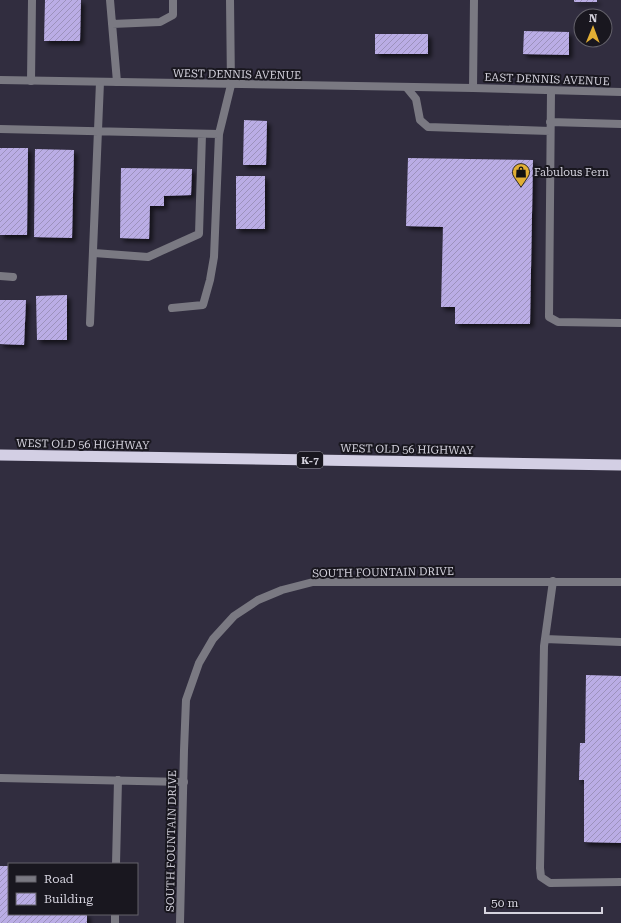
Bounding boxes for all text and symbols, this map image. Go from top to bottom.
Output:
north arrow [573,8,613,48]
text: N [589,12,598,25]
street label: WEST DENNIS AVENUE [173,67,301,82]
street label: EAST DENNIS AVENUE [484,71,610,88]
shop icon: Fabulous Fern [511,162,531,187]
place label: Fabulous Fern [534,166,609,179]
street label: WEST OLD 56 HIGHWAY [16,437,150,452]
street label: WEST OLD 56 HIGHWAY [340,442,474,457]
road number: K-7 [297,452,323,468]
street label: SOUTH FOUNTAIN DRIVE [312,565,454,580]
street label: SOUTH FOUNTAIN DRIVE [164,770,179,912]
legend [8,863,138,915]
text: Road [44,872,74,886]
scale bar [485,889,602,915]
text: Building [44,892,93,906]
text: 50 m [491,896,518,910]

